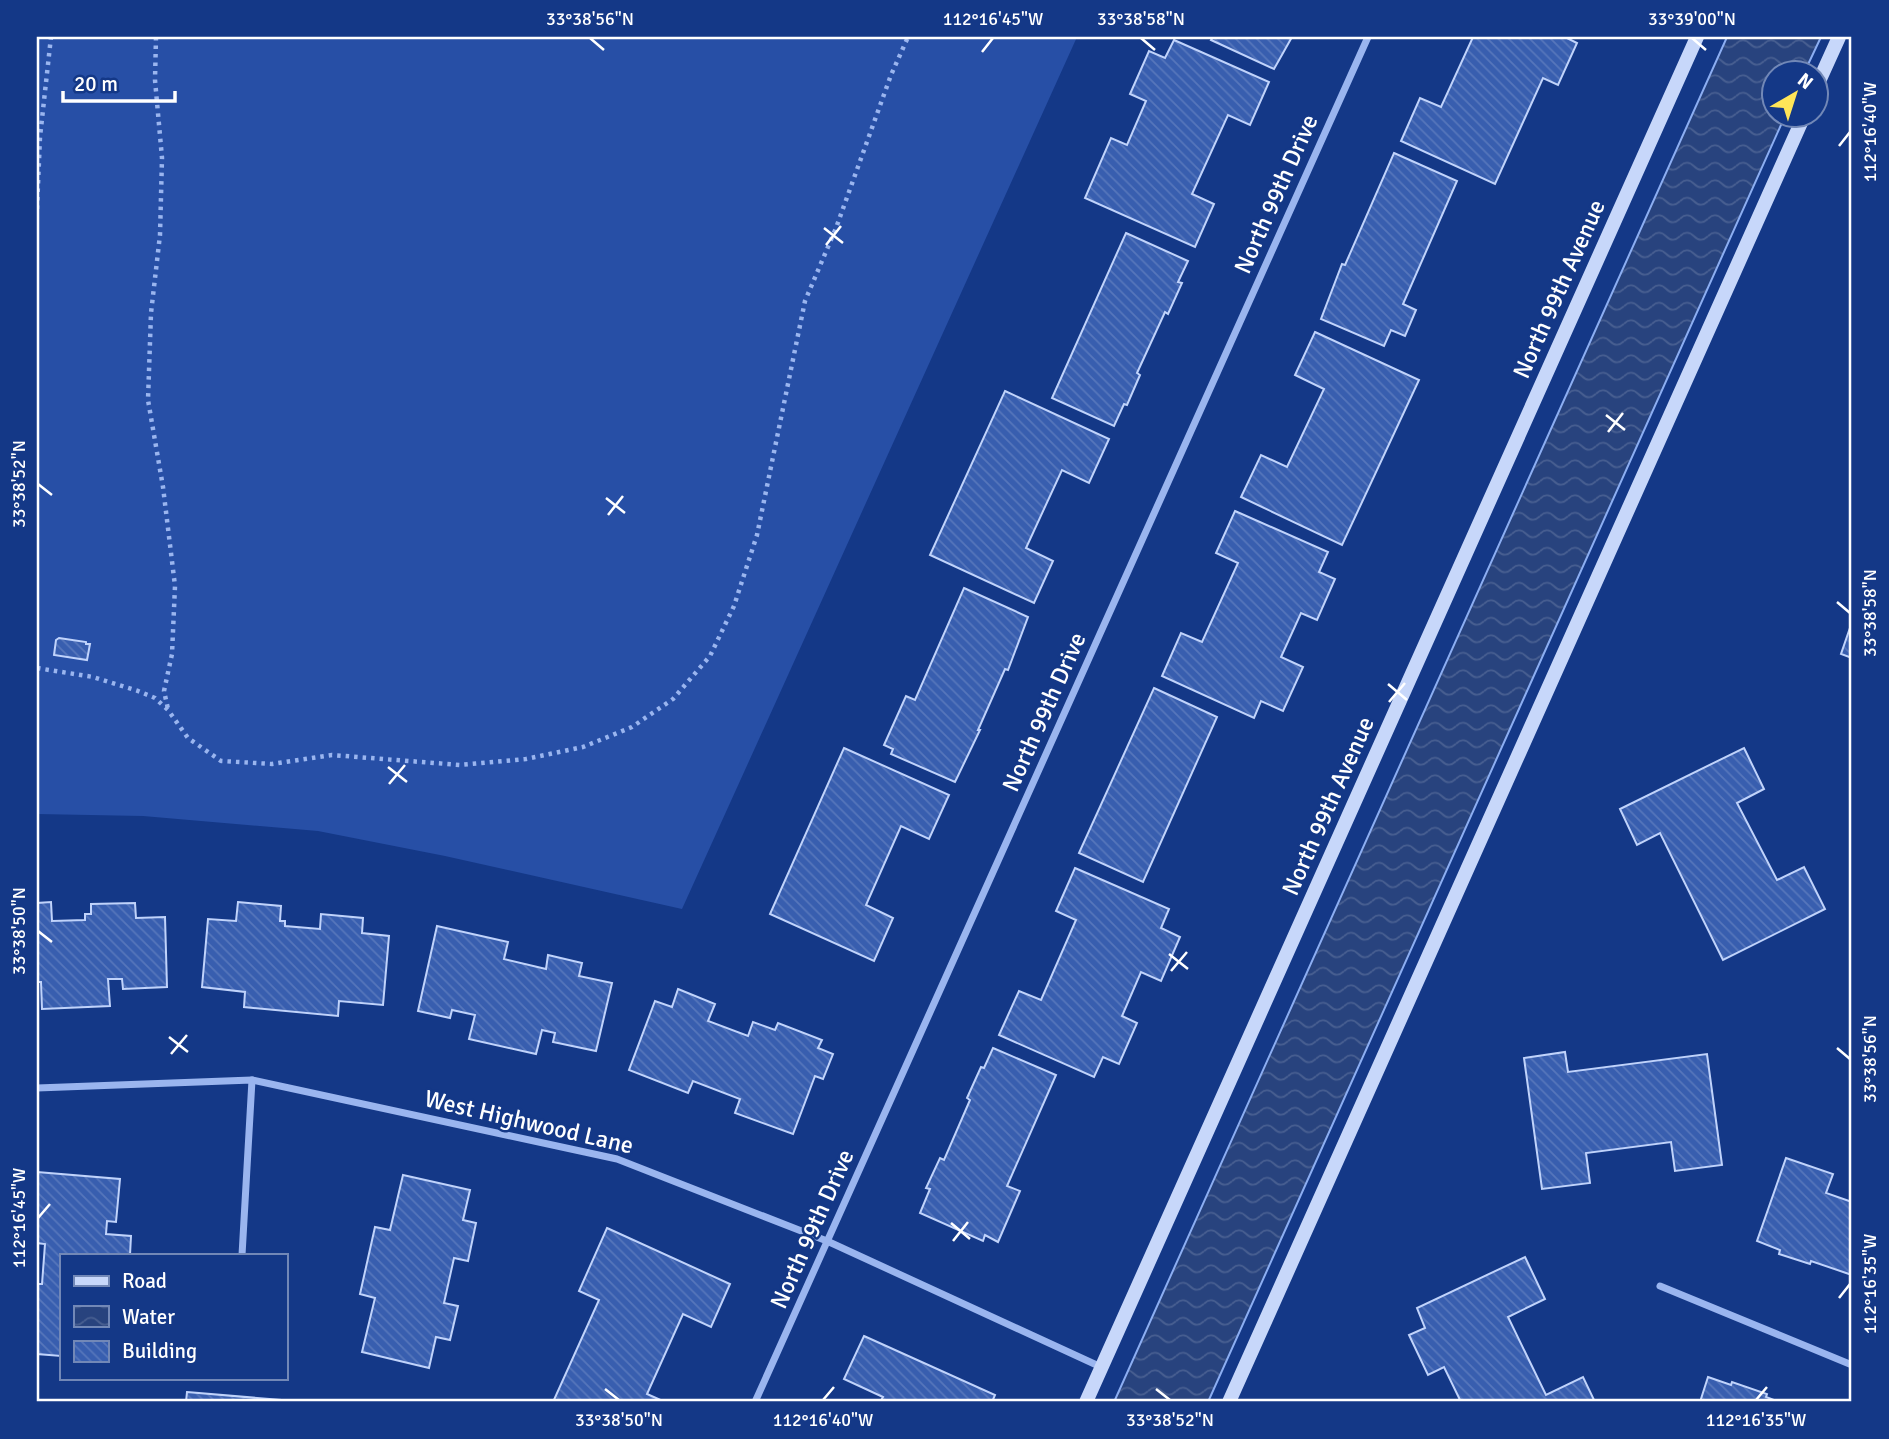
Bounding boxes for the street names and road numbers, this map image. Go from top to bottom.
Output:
street label: North 99th Drive [1227,110,1325,278]
street label: North 99th Avenue [1506,195,1612,383]
street label: North 99th Drive [995,628,1093,796]
street label: North 99th Avenue [1275,712,1381,900]
street label: West Highwood Lane [422,1083,636,1161]
street label: North 99th Drive [763,1145,861,1313]

